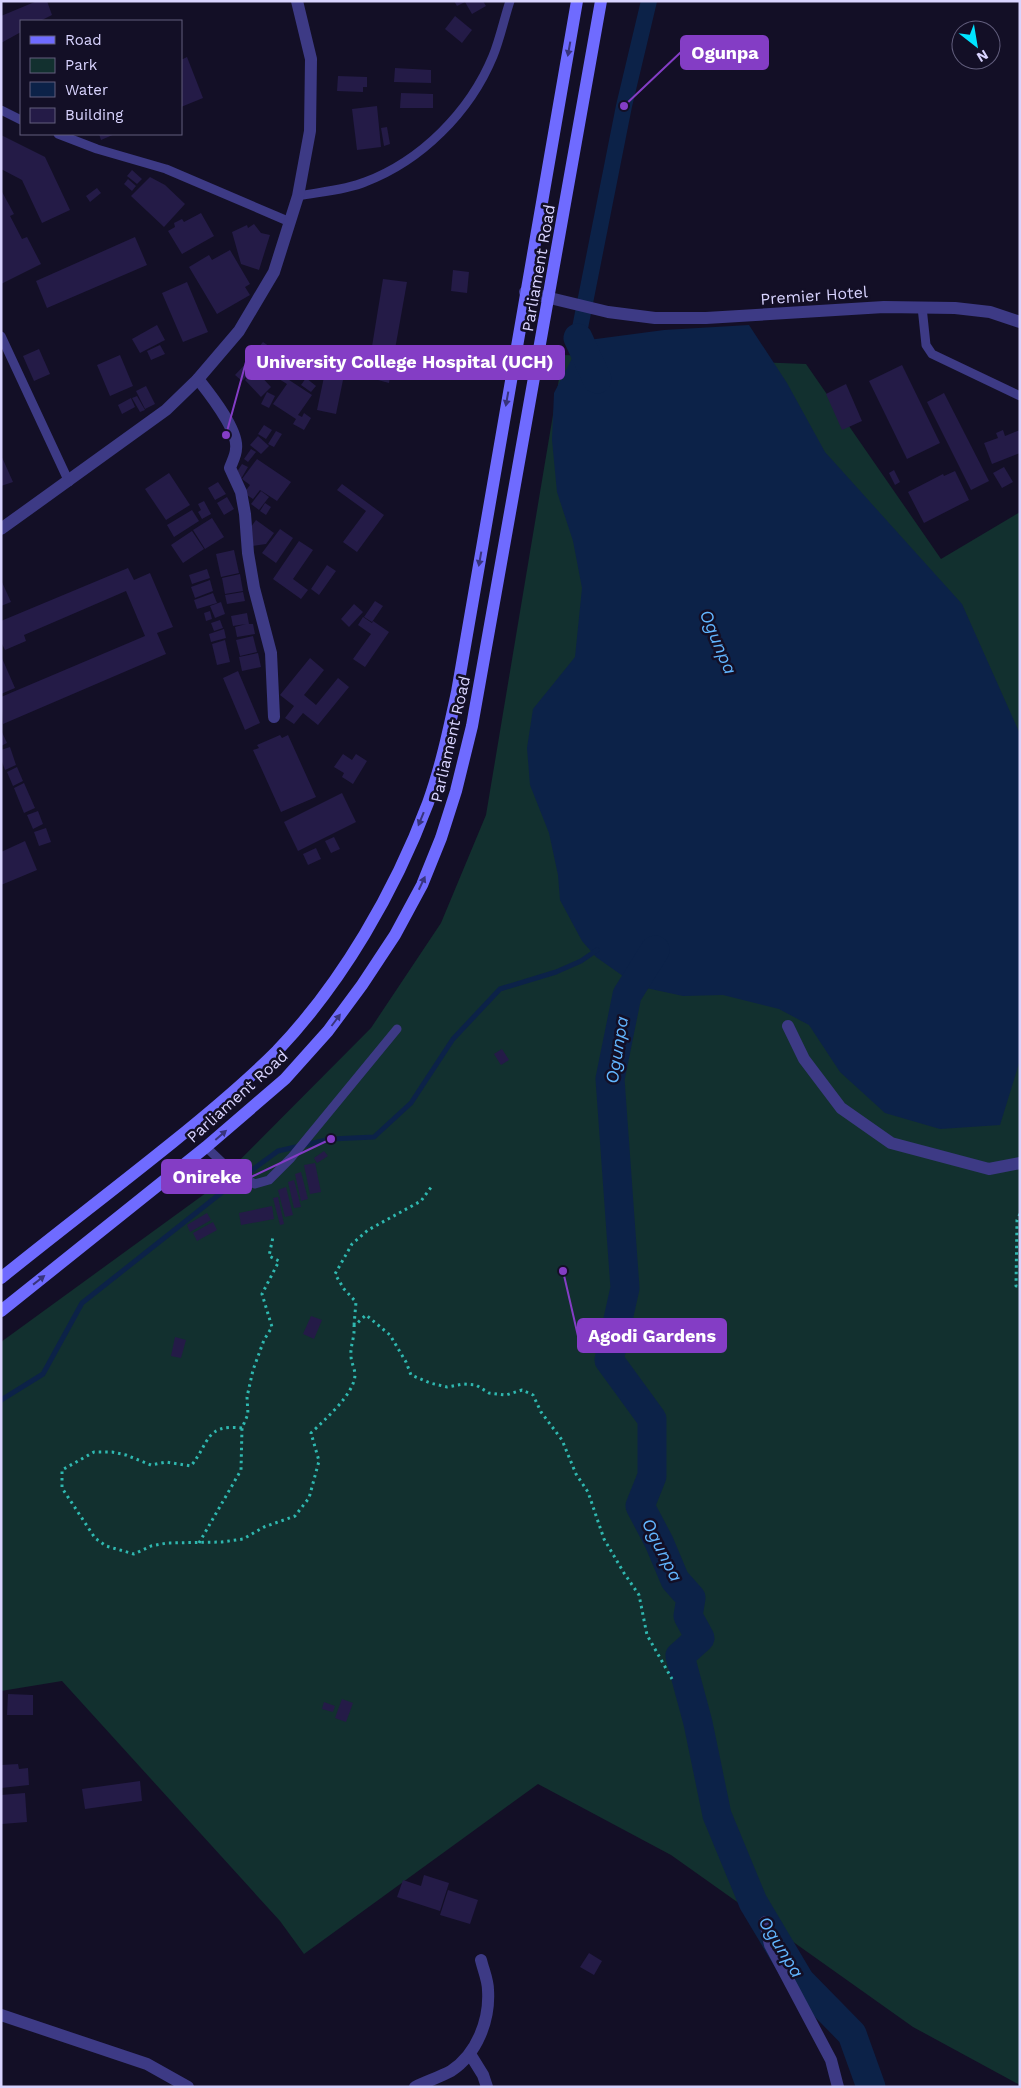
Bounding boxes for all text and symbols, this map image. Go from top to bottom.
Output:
legend [20,20,182,135]
north arrow [951,20,1001,70]
text: Road [65,31,102,49]
callout: Ogunpa [681,36,768,69]
one-way arrow [564,42,572,58]
text: Ogunpa [691,42,759,63]
text: N [974,47,991,66]
text: Park [65,56,98,74]
text: Water [65,81,108,99]
text: Building [65,106,123,124]
street label: Parliament Road [518,203,559,333]
street label: Premier Hotel [760,282,868,309]
callout: University College Hospital (UCH) [246,346,564,379]
text: University College Hospital (UCH) [256,351,554,372]
one-way arrow [502,391,510,407]
one-way arrow [475,551,483,567]
water label: Ogunpa [695,606,741,677]
street label: Parliament Road [427,674,474,804]
one-way arrow [416,812,424,827]
one-way arrow [418,876,427,891]
one-way arrow [330,1014,341,1027]
water label: Ogunpa [601,1015,632,1085]
street label: Parliament Road [183,1046,292,1147]
one-way arrow [214,1129,227,1140]
callout: Onireke [162,1160,251,1193]
text: Onireke [173,1166,241,1187]
one-way arrow [33,1275,46,1286]
callout: Agodi Gardens [578,1319,726,1352]
text: Agodi Gardens [588,1325,717,1346]
water label: Ogunpa [638,1515,687,1585]
water label: Ogunpa [754,1912,808,1981]

